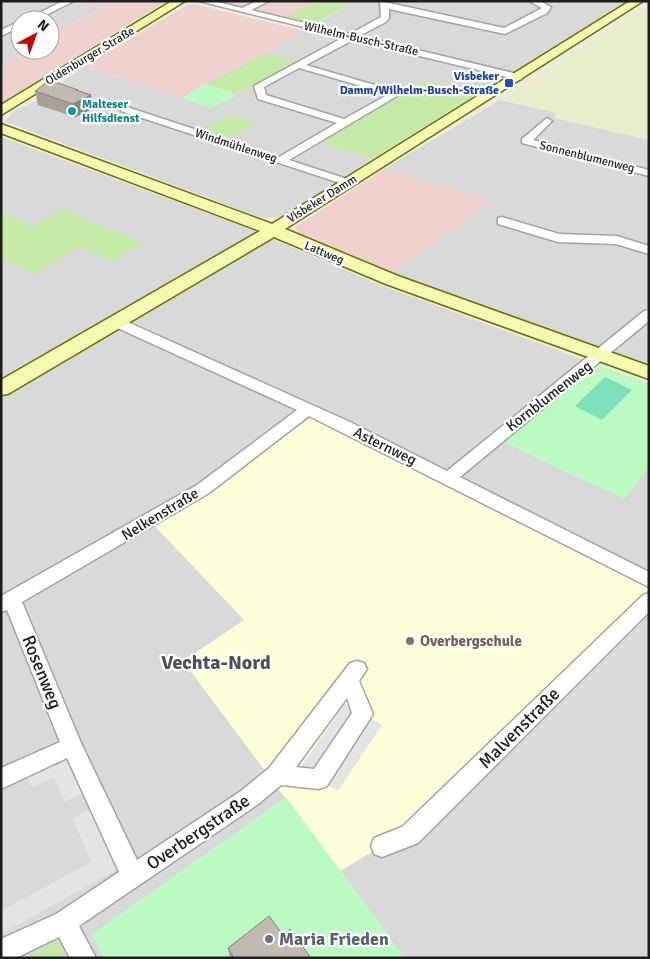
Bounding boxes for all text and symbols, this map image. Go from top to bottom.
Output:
north arrow [10,10,60,60]
text: N [34,16,52,35]
street label: Wilhelm-Busch-Straße [302,19,420,59]
street label: Oldenburger Straße [43,23,137,89]
place label: Visbeker Damm/Wilhelm-Busch-Straße [340,69,499,98]
marker: Visbeker Damm/Wilhelm-Busch-Straße [503,77,515,89]
place label: Malteser Hilfsdienst [82,97,140,126]
marker: Malteser Hilfsdienst [66,105,78,117]
street label: Windmühlenweg [193,126,279,166]
street label: Sonnenblumenweg [538,138,636,176]
street label: Visbeker Damm [284,172,360,226]
street label: Lattweg [302,238,346,268]
street label: Kornblumenweg [502,357,596,435]
street label: Asternweg [351,423,420,469]
street label: Nelkenstraße [118,484,202,544]
street label: Rosenweg [17,632,67,712]
place label: Overbergschule [420,632,522,650]
marker: Overbergschule [404,635,416,647]
district label: Vechta-Nord [161,650,271,675]
street label: Malvenstraße [474,683,564,773]
street label: Overbergstraße [142,789,254,875]
place label: Maria Frieden [279,928,389,950]
marker: Maria Frieden [263,933,275,945]

